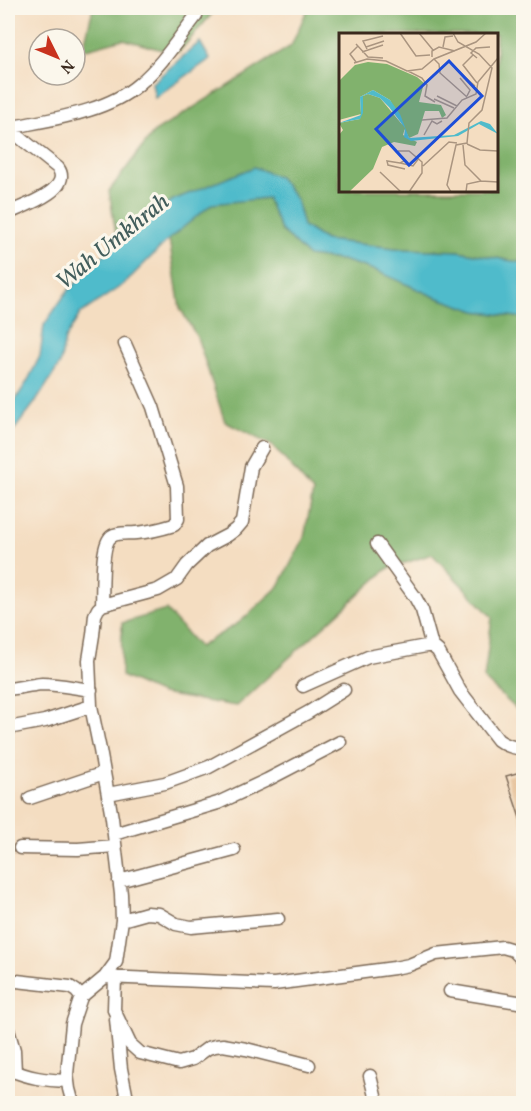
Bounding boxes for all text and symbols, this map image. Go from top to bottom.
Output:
north arrow [27,27,87,87]
inset map [339,33,498,192]
text: N [54,54,79,78]
water label: Wah Umkhrah [49,186,177,299]

